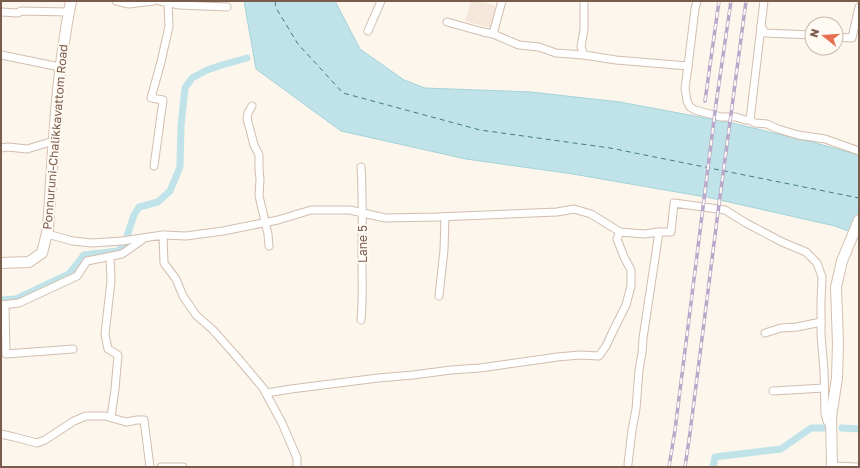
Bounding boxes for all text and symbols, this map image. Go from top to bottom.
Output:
north arrow [804,16,844,56]
text: N [807,27,821,39]
street label: Ponnuruni-Chalikkavattom Road [39,44,71,230]
street label: Lane 5 [355,225,370,263]

